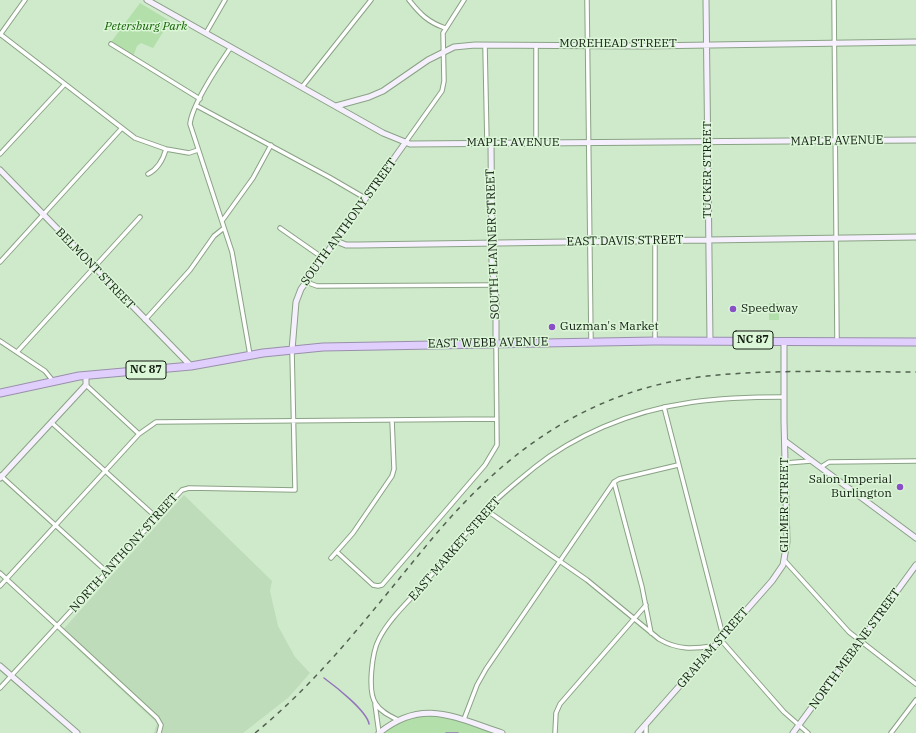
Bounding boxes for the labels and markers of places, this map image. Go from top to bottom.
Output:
place label: Speedway [741,302,798,316]
marker: Speedway [728,304,738,314]
place label: Guzman's Market [560,320,659,334]
marker: Guzman's Market [547,322,557,332]
place label: Salon Imperial Burlington [809,473,892,501]
marker: Salon Imperial Burlington [895,482,905,492]

